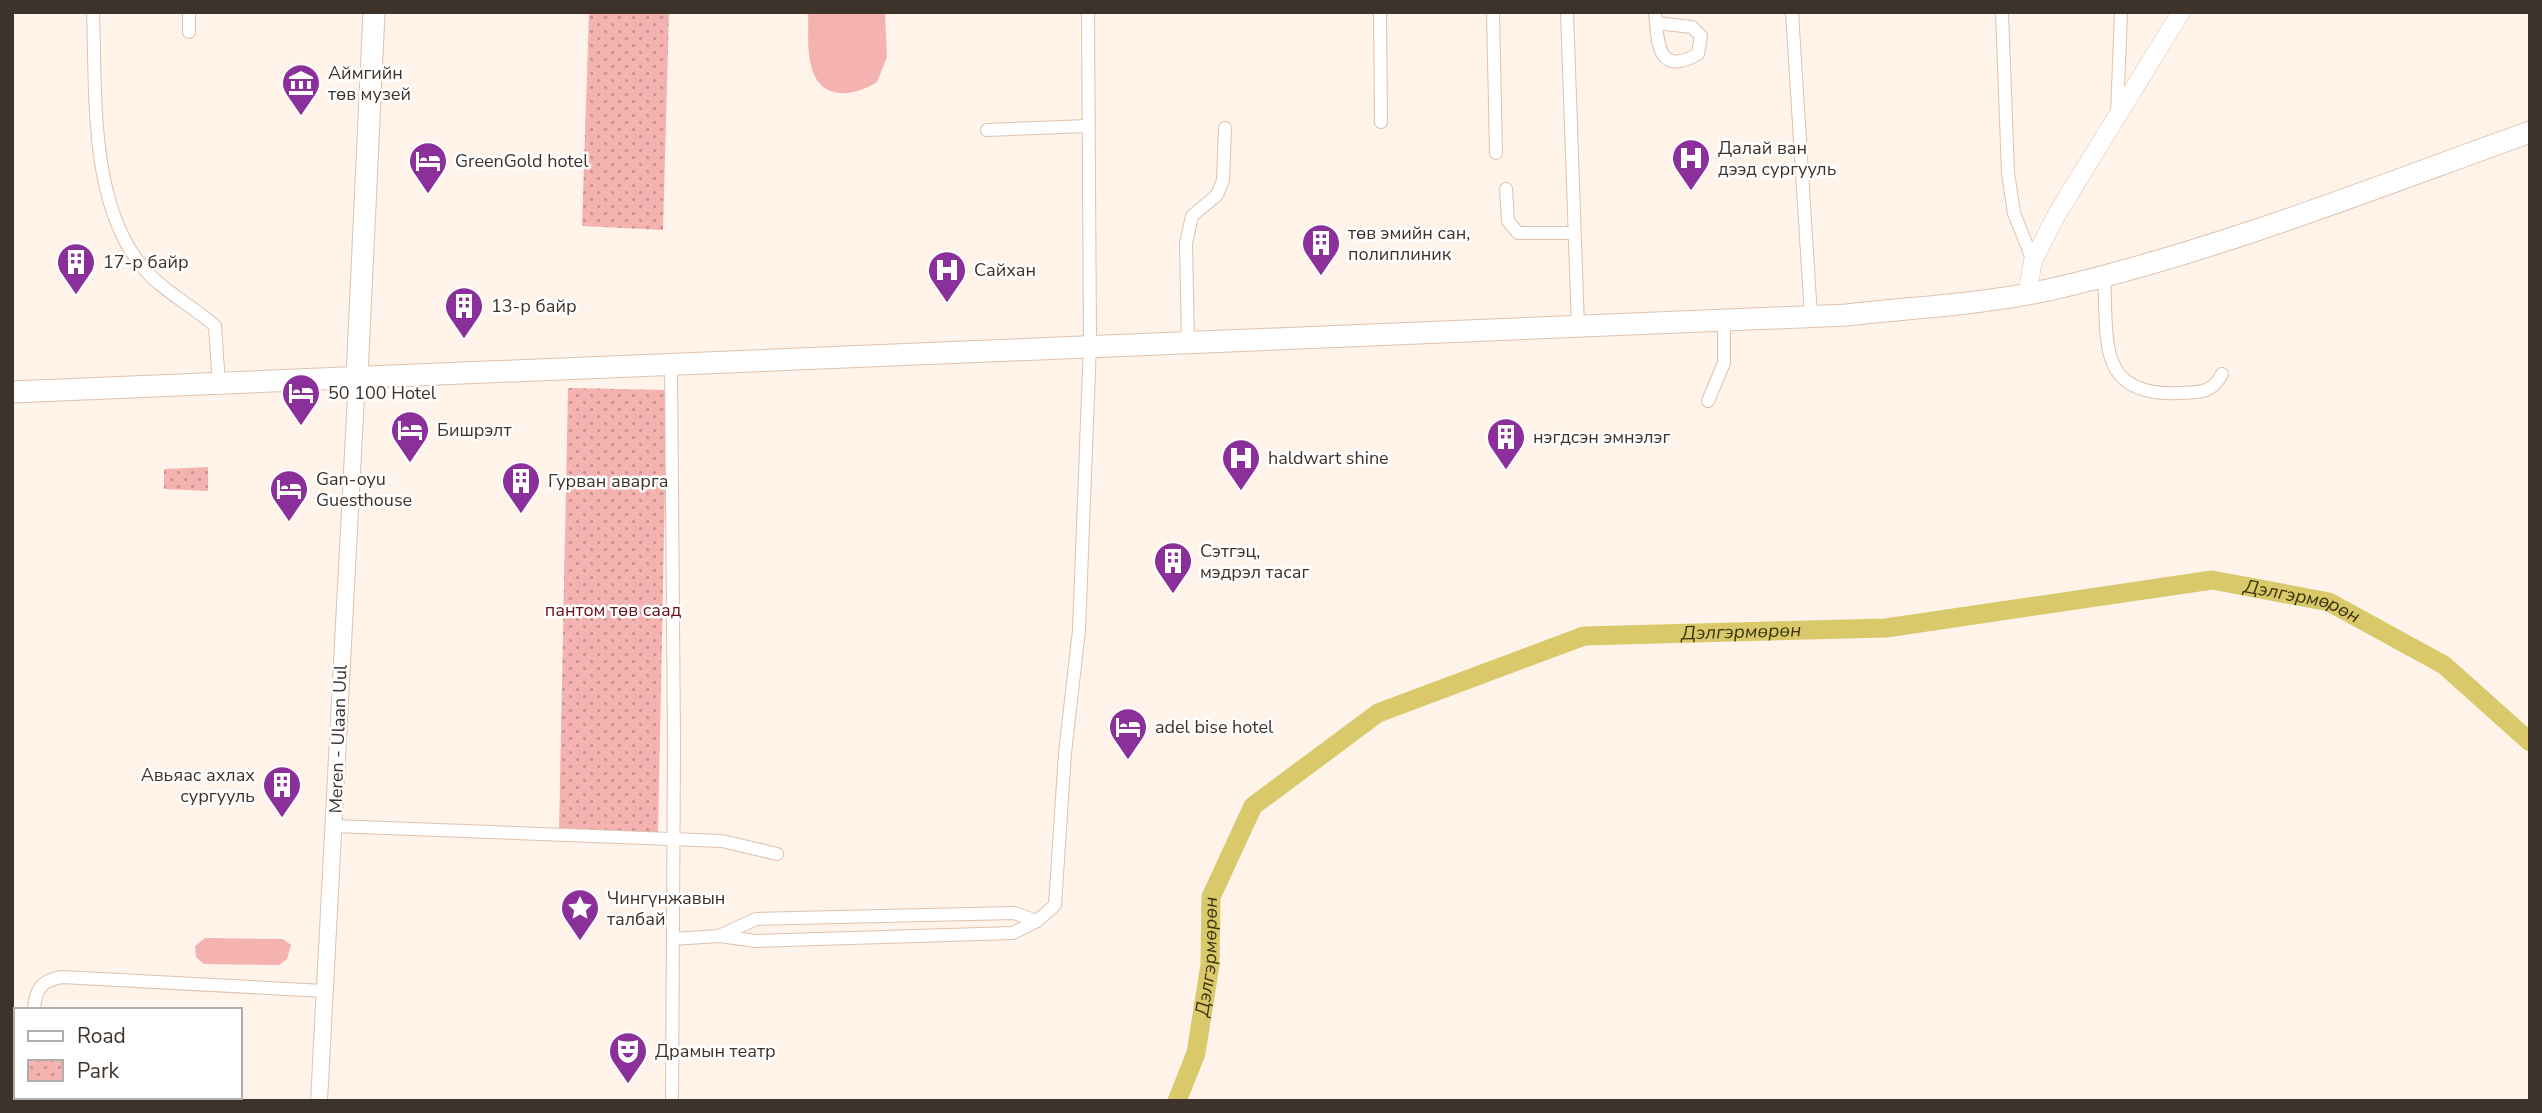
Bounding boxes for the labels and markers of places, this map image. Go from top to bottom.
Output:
place label: Аймгийн төв музей [328,61,411,106]
museum icon: Аймгийн төв музей [280,62,322,117]
place label: Далай ван дээд сургууль [1718,136,1836,181]
hospital icon: Далай ван дээд сургууль [1670,137,1712,192]
hotel icon: GreenGold hotel [407,140,449,195]
place label: GreenGold hotel [455,149,589,173]
place label: төв эмийн сан, полиплиник [1348,221,1470,266]
building icon: төв эмийн сан, полиплиник [1300,222,1342,277]
building icon: 17-р байр [55,241,97,296]
hospital icon: Сайхан [926,249,968,304]
place label: 17-р байр [103,250,189,274]
place label: Сайхан [974,258,1036,282]
building icon: 13-р байр [443,285,485,340]
place label: 13-р байр [491,294,577,318]
hotel icon: 50 100 Hotel [280,372,322,427]
place label: 50 100 Hotel [328,381,437,405]
hotel icon: Бишрэлт [389,409,431,464]
building icon: нэгдсэн эмнэлэг [1485,416,1527,471]
place label: Бишрэлт [437,418,511,442]
place label: нэгдсэн эмнэлэг [1533,425,1670,449]
hospital icon: haldwart shine [1220,437,1262,492]
place label: haldwart shine [1268,446,1389,470]
building icon: Гурван аварга [500,460,542,515]
place label: Gan-oyu Guesthouse [316,467,412,512]
hotel icon: Gan-oyu Guesthouse [268,468,310,523]
place label: Гурван аварга [548,469,668,493]
place label: Сэтгэц, мэдрэл тасаг [1200,539,1310,584]
building icon: Сэтгэц, мэдрэл тасаг [1152,540,1194,595]
hotel icon: adel bise hotel [1107,706,1149,761]
place label: adel bise hotel [1155,715,1274,739]
place label: Авьяас ахлах сургууль [141,763,255,808]
building icon: Авьяас ахлах сургууль [261,764,303,819]
place label: Чингүнжавын талбай [607,886,725,931]
place icon: Чингүнжавын талбай [559,887,601,942]
theatre icon: Драмын театр [607,1030,649,1085]
place label: Драмын театр [655,1039,776,1063]

